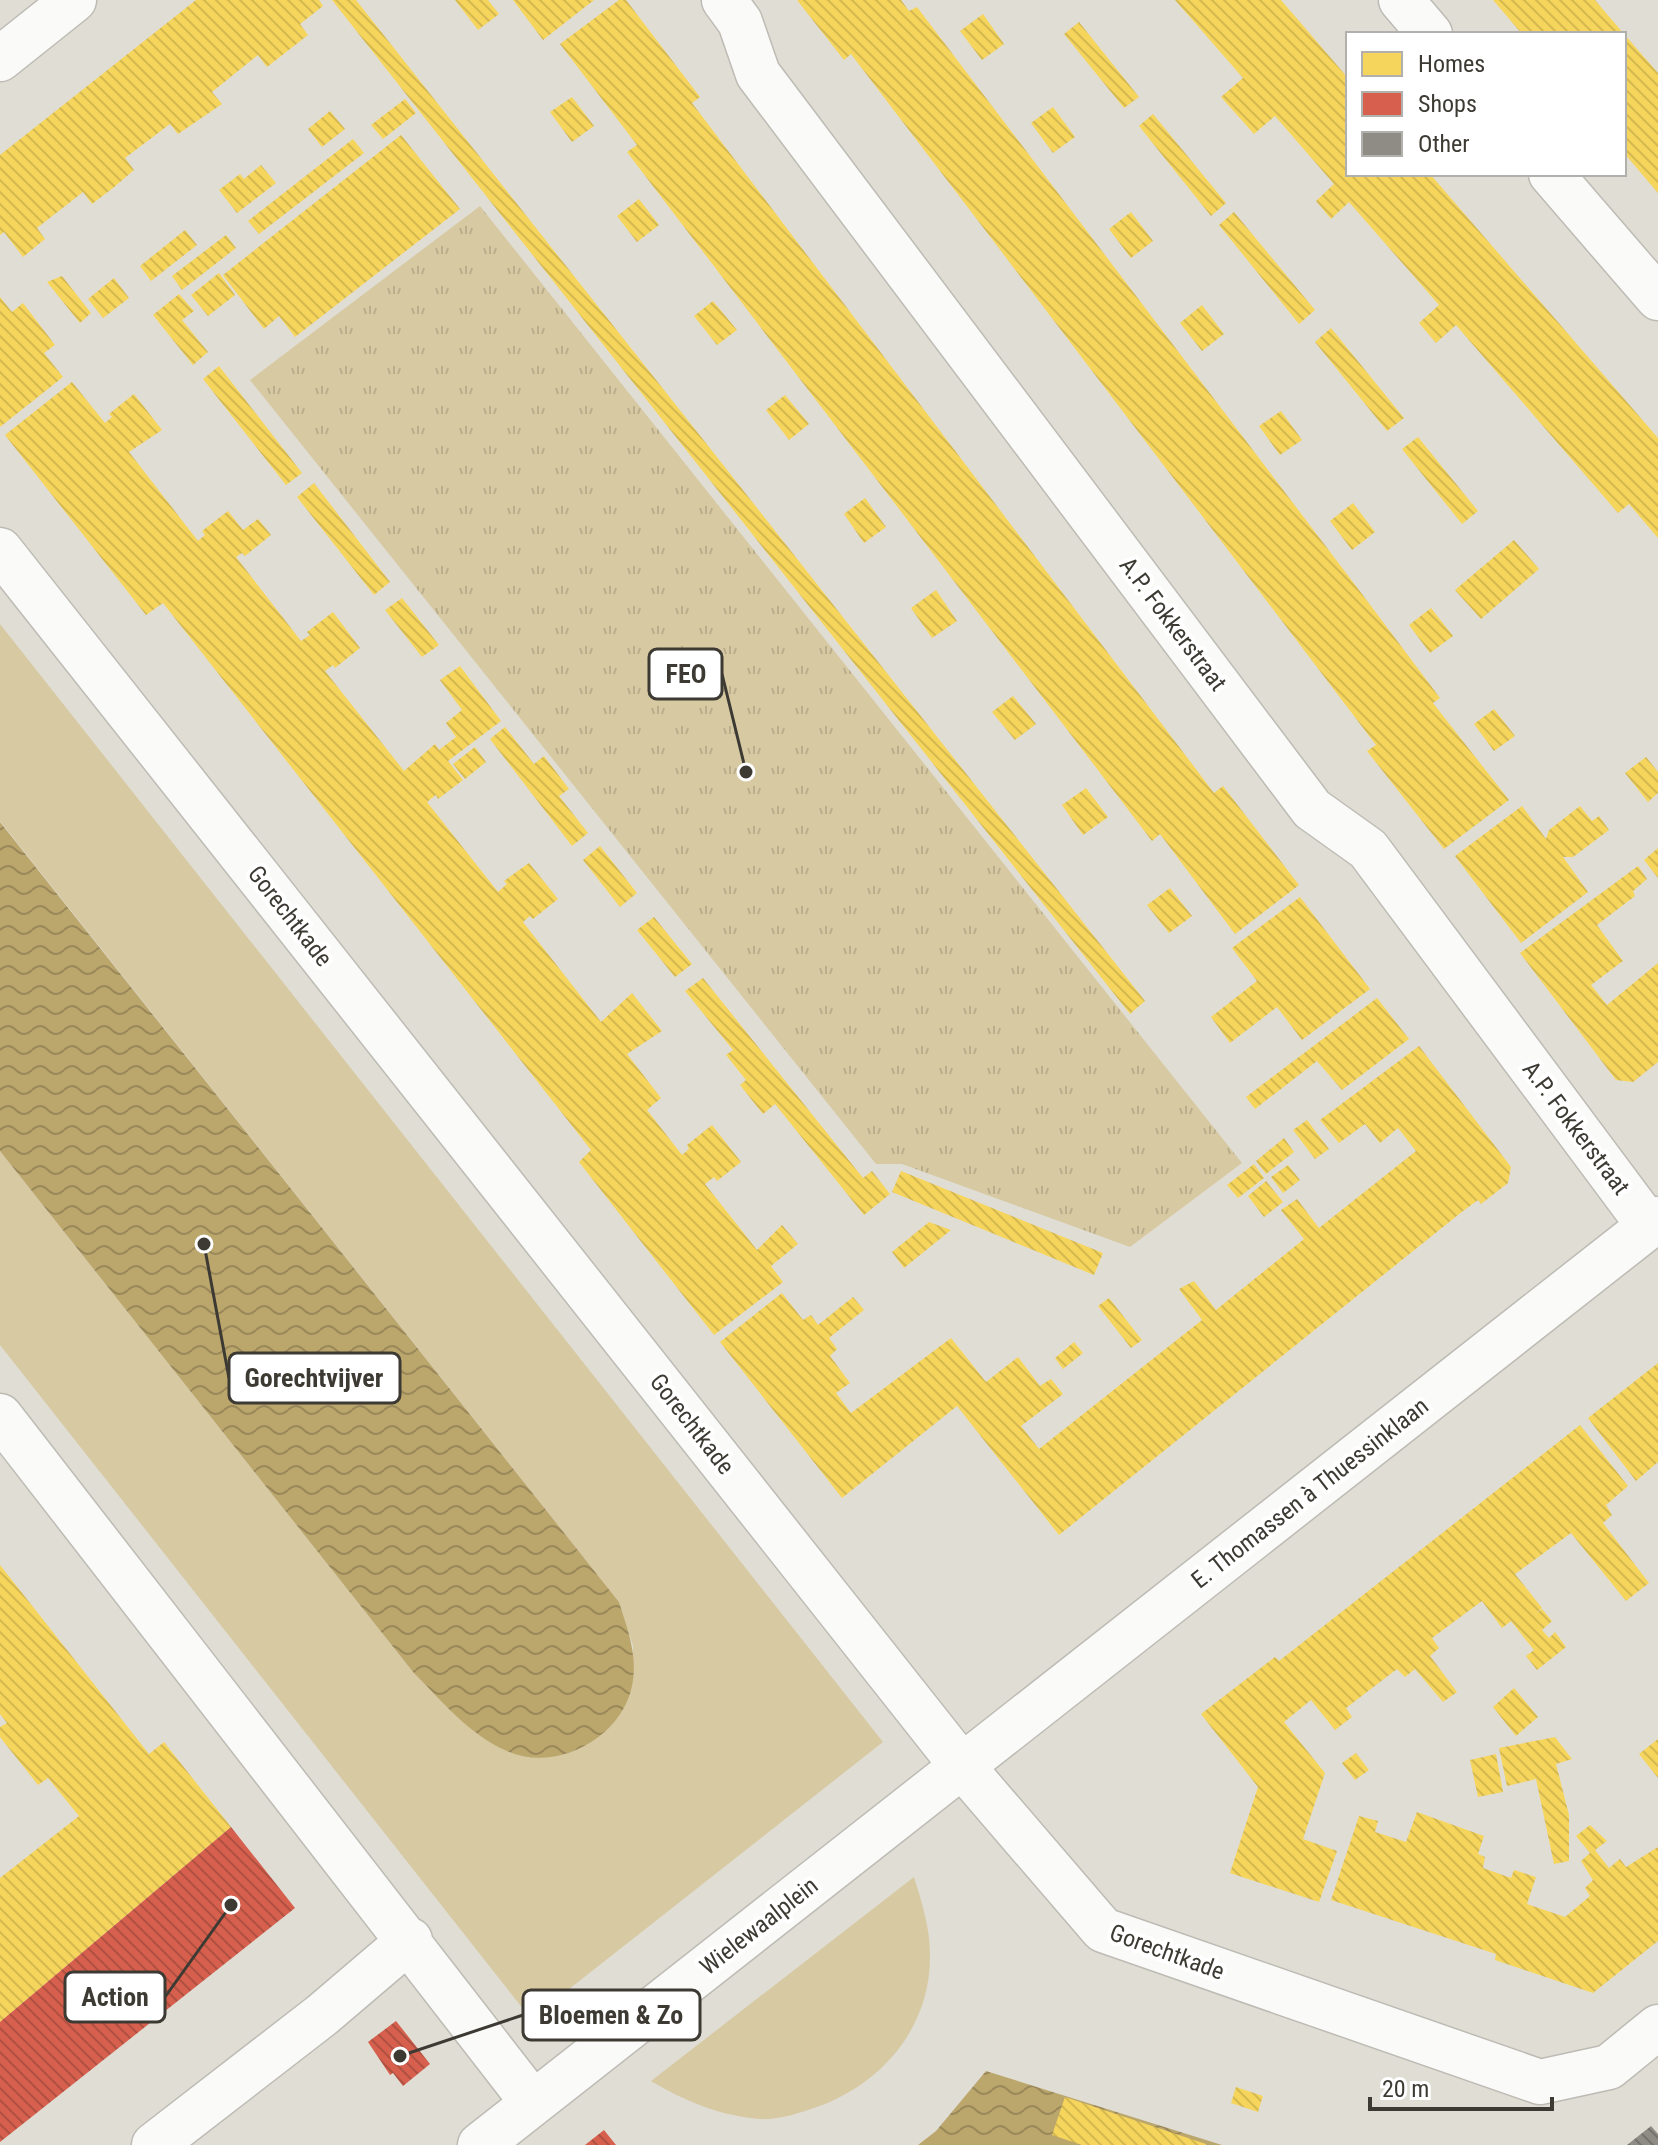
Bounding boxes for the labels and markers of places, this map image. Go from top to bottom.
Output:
callout: FEO [649,649,722,699]
callout: Gorechtvijver [229,1353,400,1403]
callout: Action [65,1972,165,2022]
callout: Bloemen & Zo [523,1990,700,2040]

